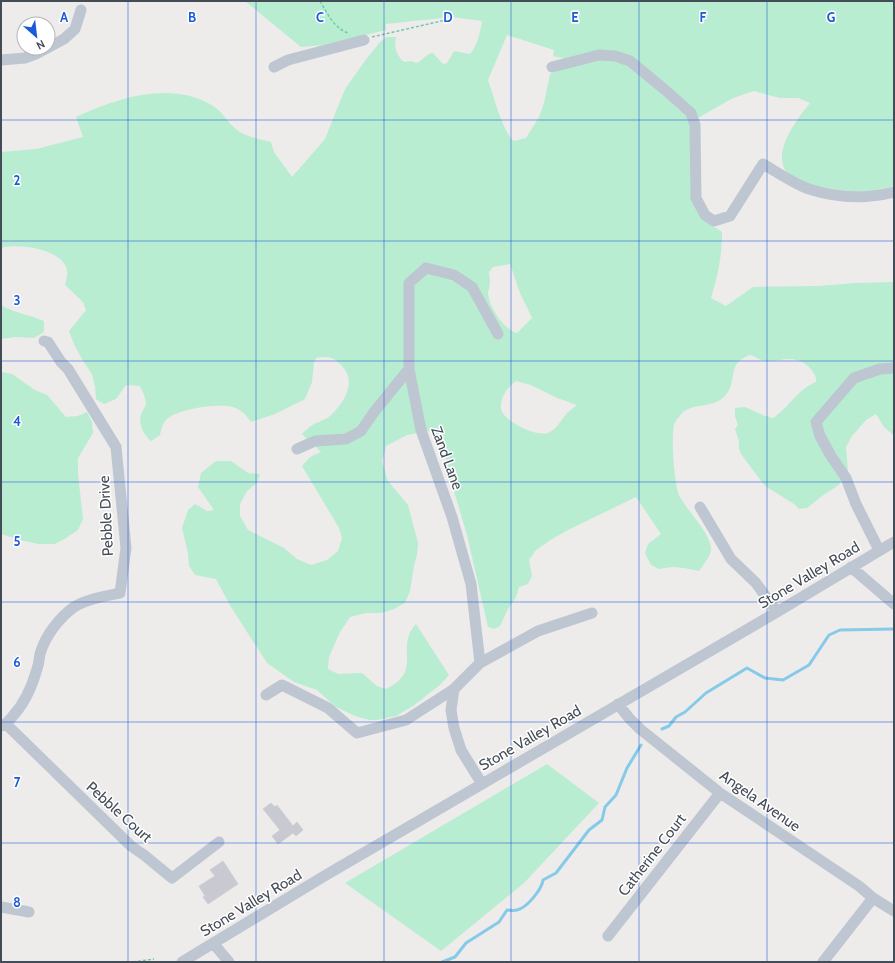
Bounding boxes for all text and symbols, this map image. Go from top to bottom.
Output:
text: A [60,9,69,25]
text: B [188,9,196,25]
text: C [316,9,324,25]
text: D [443,9,453,25]
text: E [571,9,579,25]
text: F [700,9,707,25]
text: G [827,9,836,25]
north arrow [16,16,56,56]
text: N [34,37,47,53]
text: 2 [14,172,21,188]
text: 3 [13,292,21,308]
text: 4 [13,413,21,429]
street label: Zand Lane [427,424,467,492]
street label: Pebble Drive [95,475,117,557]
text: 5 [14,533,21,549]
street label: Stone Valley Road [755,538,863,612]
text: 6 [13,654,21,670]
street label: Stone Valley Road [476,701,584,775]
street label: Angela Avenue [716,767,804,836]
text: 7 [14,774,21,790]
street label: Pebble Court [82,778,156,846]
street label: Catherine Court [614,810,690,900]
street label: Stone Valley Road [197,866,305,940]
text: 8 [13,894,21,910]

